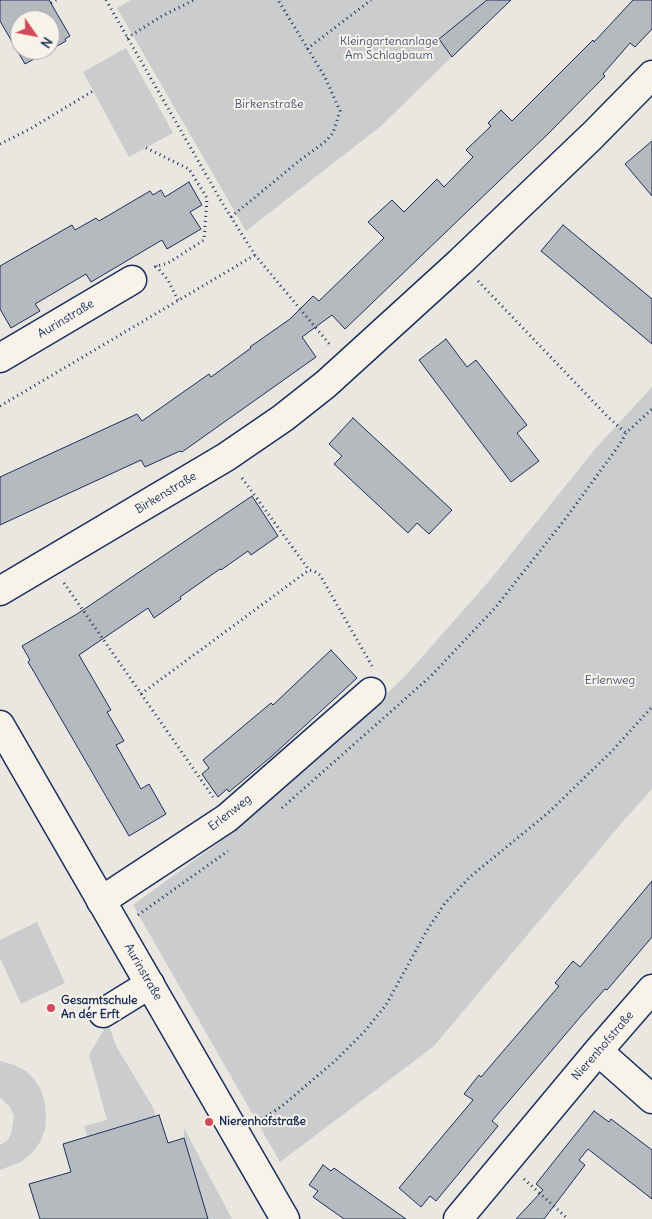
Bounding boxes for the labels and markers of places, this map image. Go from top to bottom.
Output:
place label: Gesamtschule An der Erft [61,994,137,1022]
marker: Gesamtschule An der Erft [45,1002,57,1014]
place label: Nierenhofstraße [219,1115,306,1129]
marker: Nierenhofstraße [203,1116,215,1128]

